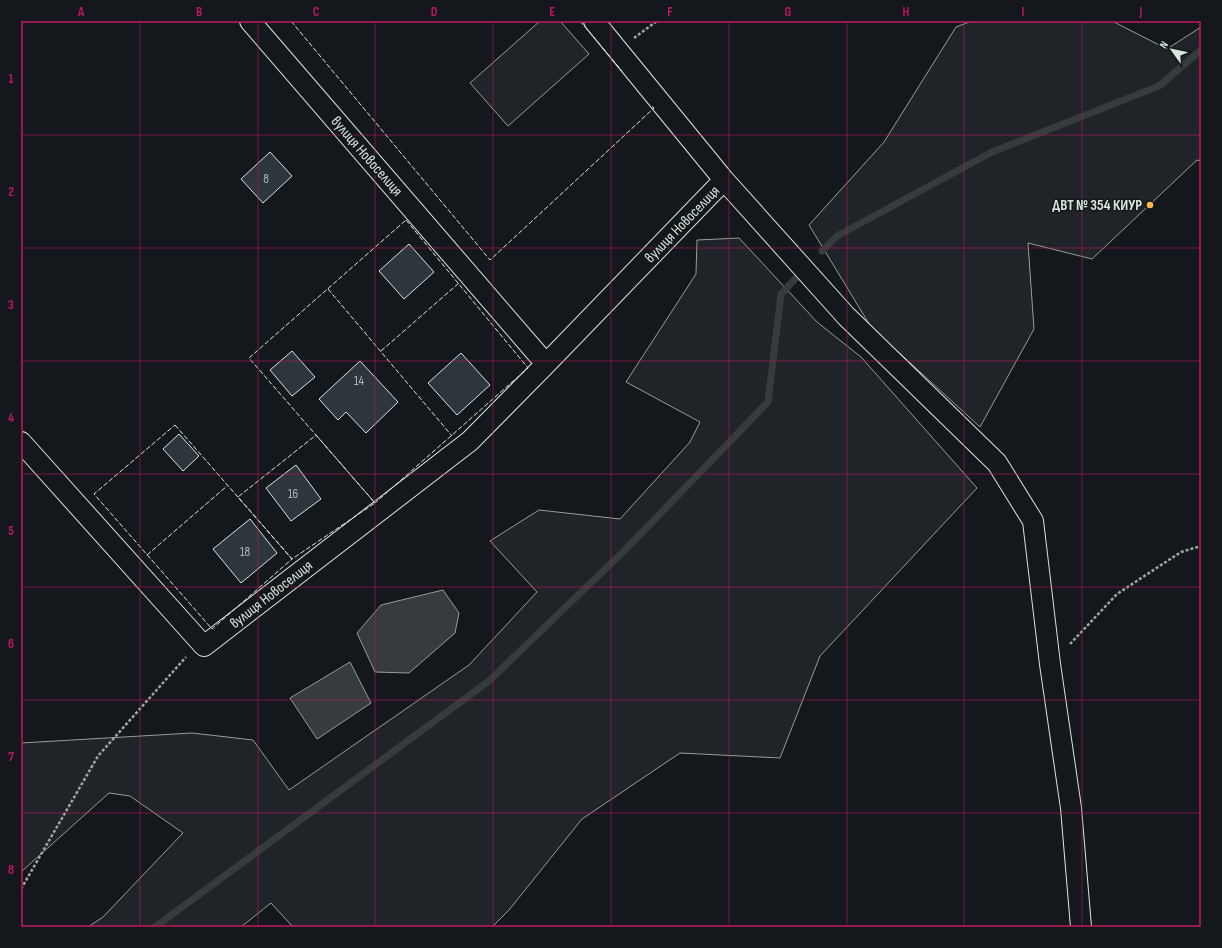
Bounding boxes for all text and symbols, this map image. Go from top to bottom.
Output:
text: A [77,4,85,20]
text: B [196,4,202,20]
text: C [313,4,320,20]
text: D [431,4,438,20]
text: E [549,4,555,20]
text: F [667,4,673,20]
text: G [785,4,792,20]
text: H [903,4,910,20]
text: I [1022,4,1025,20]
text: J [1139,4,1143,20]
north arrow [1152,30,1192,70]
text: N [1157,39,1171,51]
text: 1 [8,71,14,87]
street label: вулиця Новоселиця [327,112,407,200]
house number: 8 [263,171,269,187]
street label: вулиця Новоселиця [641,182,724,267]
text: 2 [8,184,14,200]
place label: ДВТ № 354 КИУР [1052,196,1142,215]
marker: ДВТ № 354 КИУР [1145,200,1155,210]
text: 3 [8,297,14,313]
house number: 14 [354,373,365,389]
text: 4 [8,410,14,426]
house number: 16 [288,486,298,502]
text: 5 [8,523,14,539]
house number: 18 [240,544,250,560]
street label: вулиця Новоселиця [226,556,317,633]
text: 6 [8,636,14,652]
text: 7 [8,749,14,765]
text: 8 [8,862,14,878]

